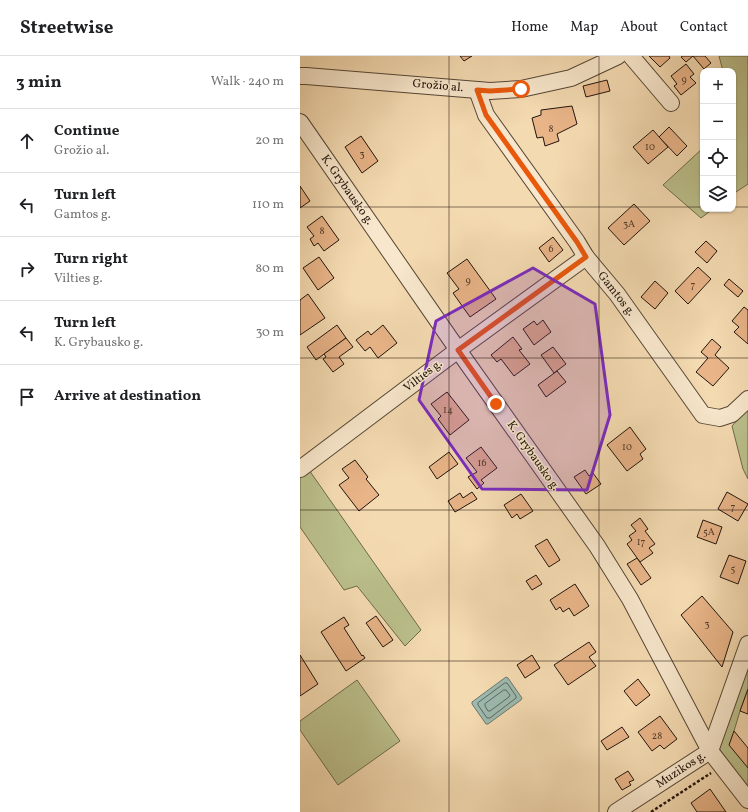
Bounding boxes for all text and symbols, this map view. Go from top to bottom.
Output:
text: Streetwise [20,15,113,41]
text: Home [511,18,548,37]
text: Map [570,18,598,37]
text: About [620,18,658,37]
text: Contact [680,18,728,37]
map controls [700,68,736,212]
button: + [700,68,736,104]
text: 3 min [16,71,62,94]
text: Walk · 240 m [211,73,284,91]
house number: 9 [681,73,687,87]
street label: Grožio al. [412,76,464,96]
route start [512,80,530,98]
button: − [700,104,736,140]
text: Continue [54,121,119,142]
house number: 8 [548,122,554,136]
icon: ahead [16,130,38,152]
text: 20 m [255,132,284,150]
house number: 10 [645,140,655,154]
button: locate [700,140,736,176]
text: Grožio al. [54,142,109,160]
house number: 3 [359,147,365,161]
street label: K. Grybausko g. [317,152,377,228]
button: layers [700,176,736,212]
text: Turn left [54,185,116,206]
icon: left [16,194,38,216]
text: 110 m [252,196,284,214]
text: Gamtos g. [54,206,111,224]
house number: 3A [623,217,635,231]
house number: 8 [319,224,325,238]
house number: 6 [548,242,554,256]
text: Turn right [54,249,128,270]
icon: right [16,258,38,280]
text: 80 m [255,260,284,278]
street label: Gamtos g. [594,268,639,320]
text: Vilties g. [54,270,103,288]
house number: 9 [465,274,471,288]
house number: 7 [691,278,696,292]
text: Turn left [54,313,116,334]
icon: left [16,322,38,344]
text: 30 m [256,324,284,342]
text: K. Grybausko g. [54,334,143,352]
street label: Vilties g. [400,356,446,396]
icon: arrive [16,386,38,408]
text: Arrive at destination [54,386,201,407]
route end [487,395,505,413]
house number: 14 [443,403,453,417]
street label: K. Grybausko g. [503,418,563,494]
house number: 10 [622,440,632,454]
house number: 16 [478,456,486,470]
house number: 7 [731,500,736,514]
house number: 5A [703,525,715,539]
house number: 17 [637,535,646,549]
house number: 5 [731,562,736,576]
house number: 3 [704,617,710,631]
house number: 28 [652,729,662,743]
street label: Muzikos g. [653,748,709,792]

